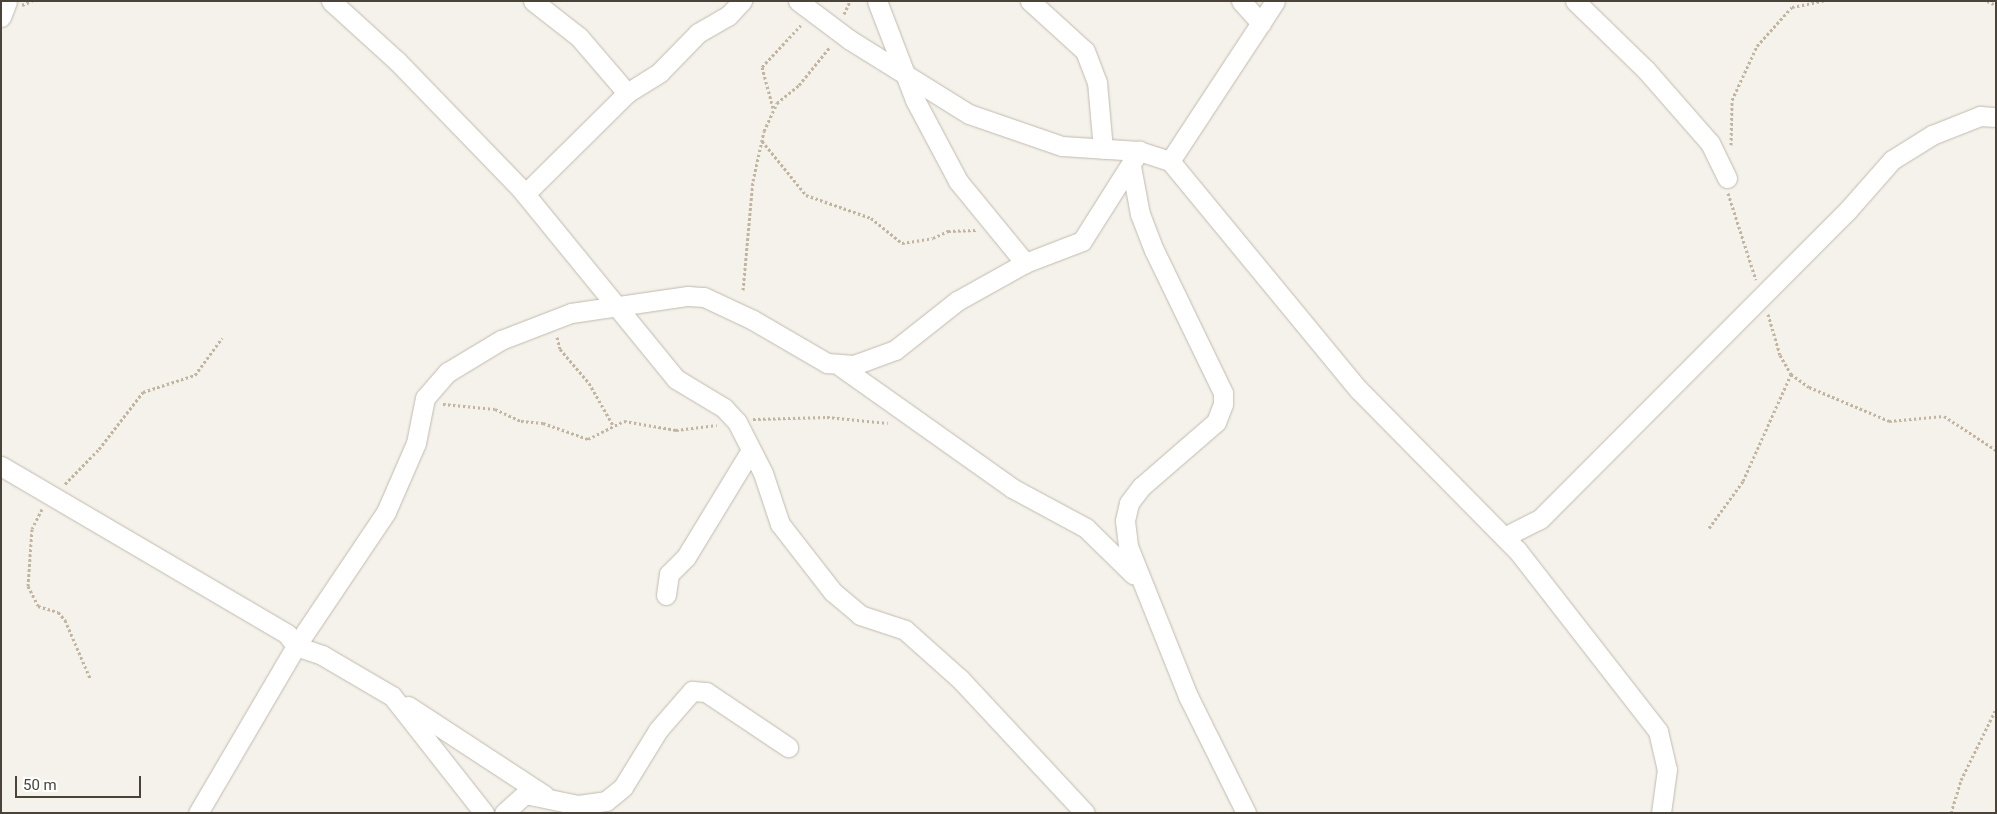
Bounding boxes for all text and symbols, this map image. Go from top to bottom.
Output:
scale bar [18,766,144,798]
text: 50 m [23,776,57,794]

